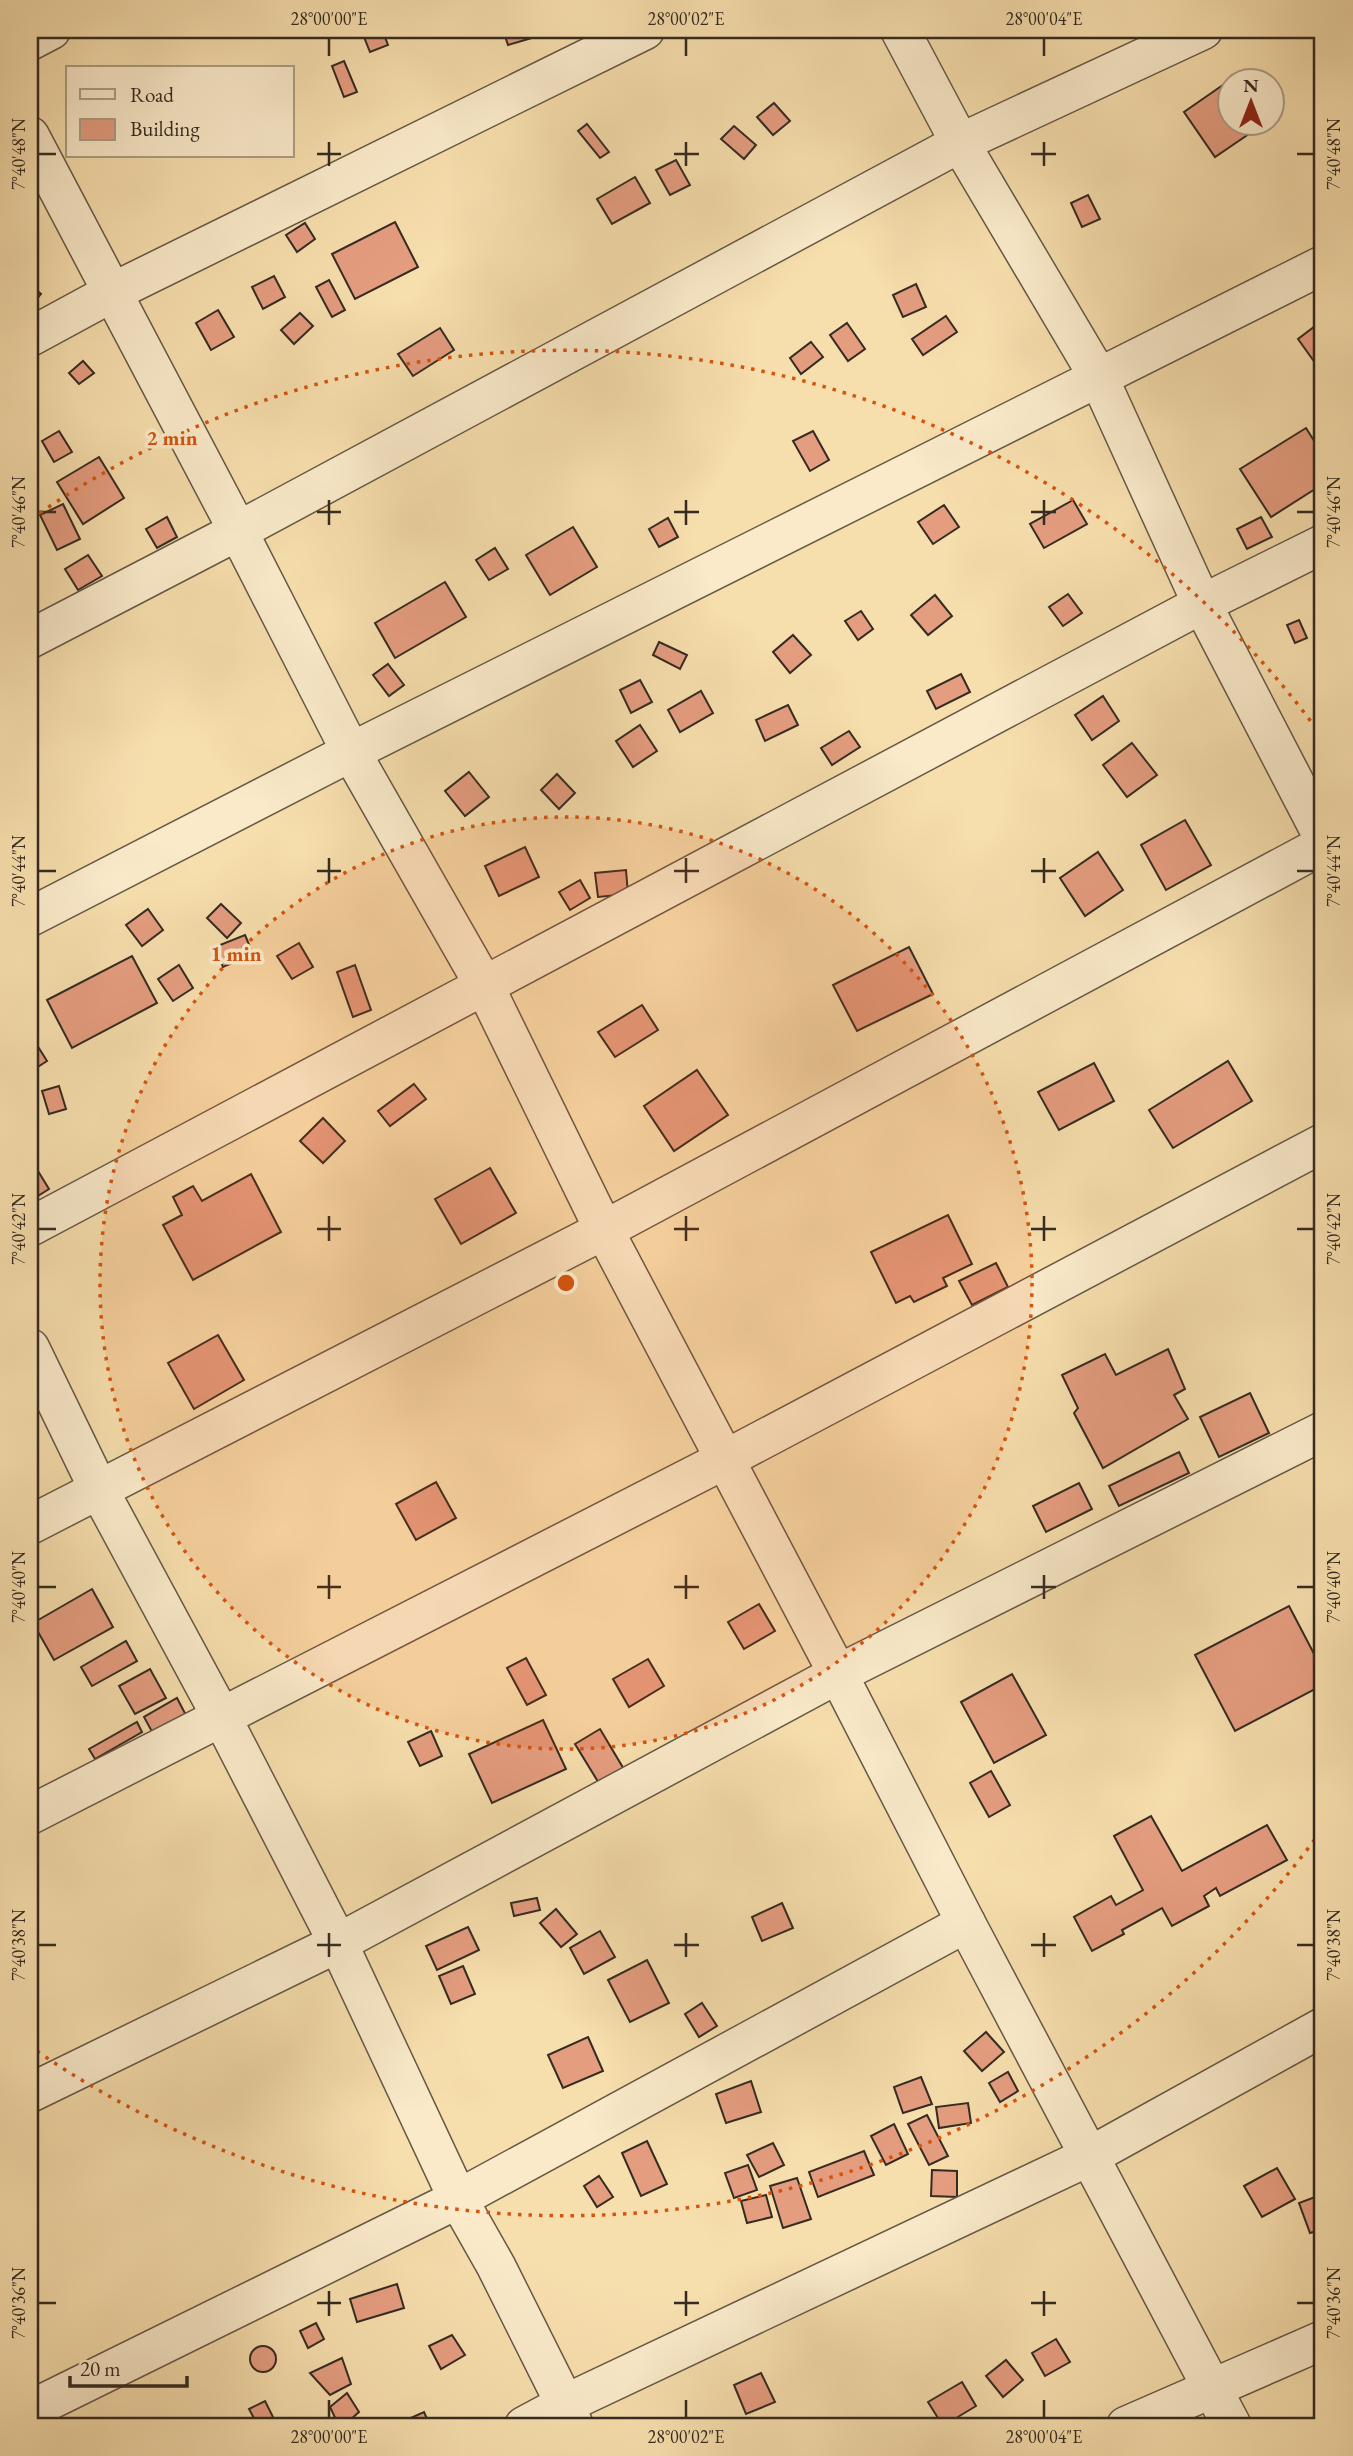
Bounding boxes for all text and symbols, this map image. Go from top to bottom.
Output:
text: 28°00'00"E [291,7,367,30]
text: 28°00'02"E [648,7,724,30]
text: 28°00'04"E [1006,7,1082,30]
legend [66,66,294,158]
north arrow [1216,66,1286,136]
text: N [1243,73,1259,98]
text: Road [130,81,174,108]
text: Building [130,115,200,142]
text: 7°40'48"N [7,117,30,190]
text: 7°40'48"N [1322,117,1345,190]
text: 2 min [146,424,198,451]
text: 7°40'46"N [7,475,30,548]
text: 7°40'46"N [1322,475,1345,548]
text: 7°40'44"N [7,834,30,907]
text: 7°40'44"N [1322,834,1345,907]
text: 1 min [210,940,262,967]
text: 7°40'42"N [7,1192,30,1265]
text: 7°40'42"N [1322,1192,1345,1265]
centre of rings [554,1271,578,1295]
text: 7°40'40"N [7,1550,30,1623]
text: 7°40'40"N [1322,1550,1345,1623]
text: 7°40'38"N [7,1908,30,1981]
text: 7°40'38"N [1322,1908,1345,1981]
text: 7°40'36"N [7,2266,30,2339]
text: 7°40'36"N [1322,2266,1345,2339]
scale bar [70,2344,187,2388]
text: 20 m [80,2355,121,2382]
text: 28°00'00"E [291,2425,367,2448]
text: 28°00'02"E [648,2425,724,2448]
text: 28°00'04"E [1006,2425,1082,2448]

